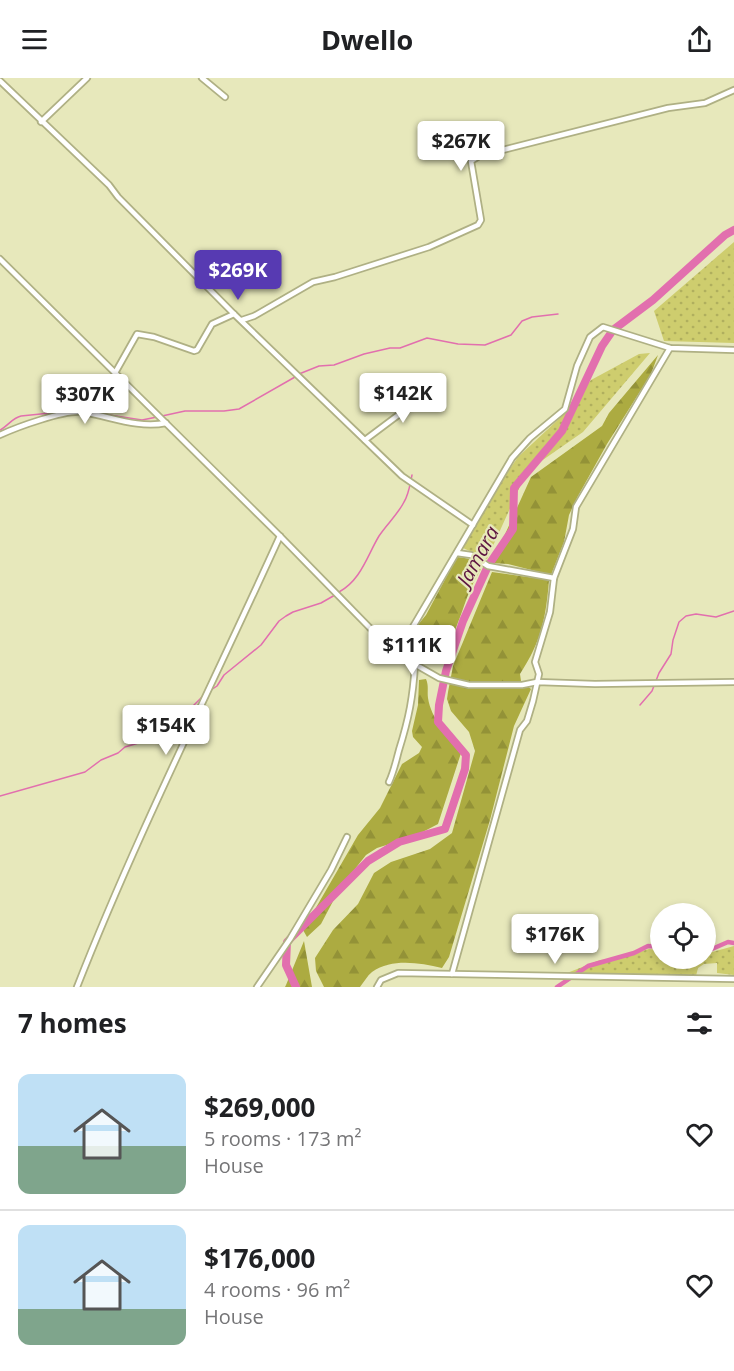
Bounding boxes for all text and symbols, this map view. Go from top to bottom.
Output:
text: Dwello [321,21,413,58]
icon: menu [18,23,51,56]
icon: share [683,23,716,56]
pin: $267K [419,121,503,172]
text: $267K [431,127,491,154]
pin: $269K [196,250,280,301]
text: $269K [208,256,268,283]
pin: $142K [361,373,445,424]
pin: $307K [43,374,127,425]
text: $142K [373,379,433,406]
text: $307K [55,380,115,407]
water label: Jamara [448,521,505,594]
pin: $111K [370,625,454,676]
text: $111K [382,631,442,658]
pin: $154K [124,705,208,756]
text: $154K [136,711,196,738]
map controls [650,903,716,969]
button: locate [650,903,716,969]
pin: $176K [513,914,597,965]
text: $176K [525,920,585,947]
text: 7 homes [18,1005,127,1041]
icon: filters [683,1007,716,1040]
text: $269,000 [204,1089,315,1125]
icon: home [66,1098,138,1170]
icon: heart [683,1118,716,1151]
text: 5 rooms · 173 m² [204,1125,362,1152]
text: House [204,1152,264,1179]
text: $176,000 [204,1240,315,1276]
icon: home [66,1249,138,1321]
icon: heart [683,1269,716,1302]
text: 4 rooms · 96 m² [204,1276,350,1303]
text: House [204,1303,264,1330]

